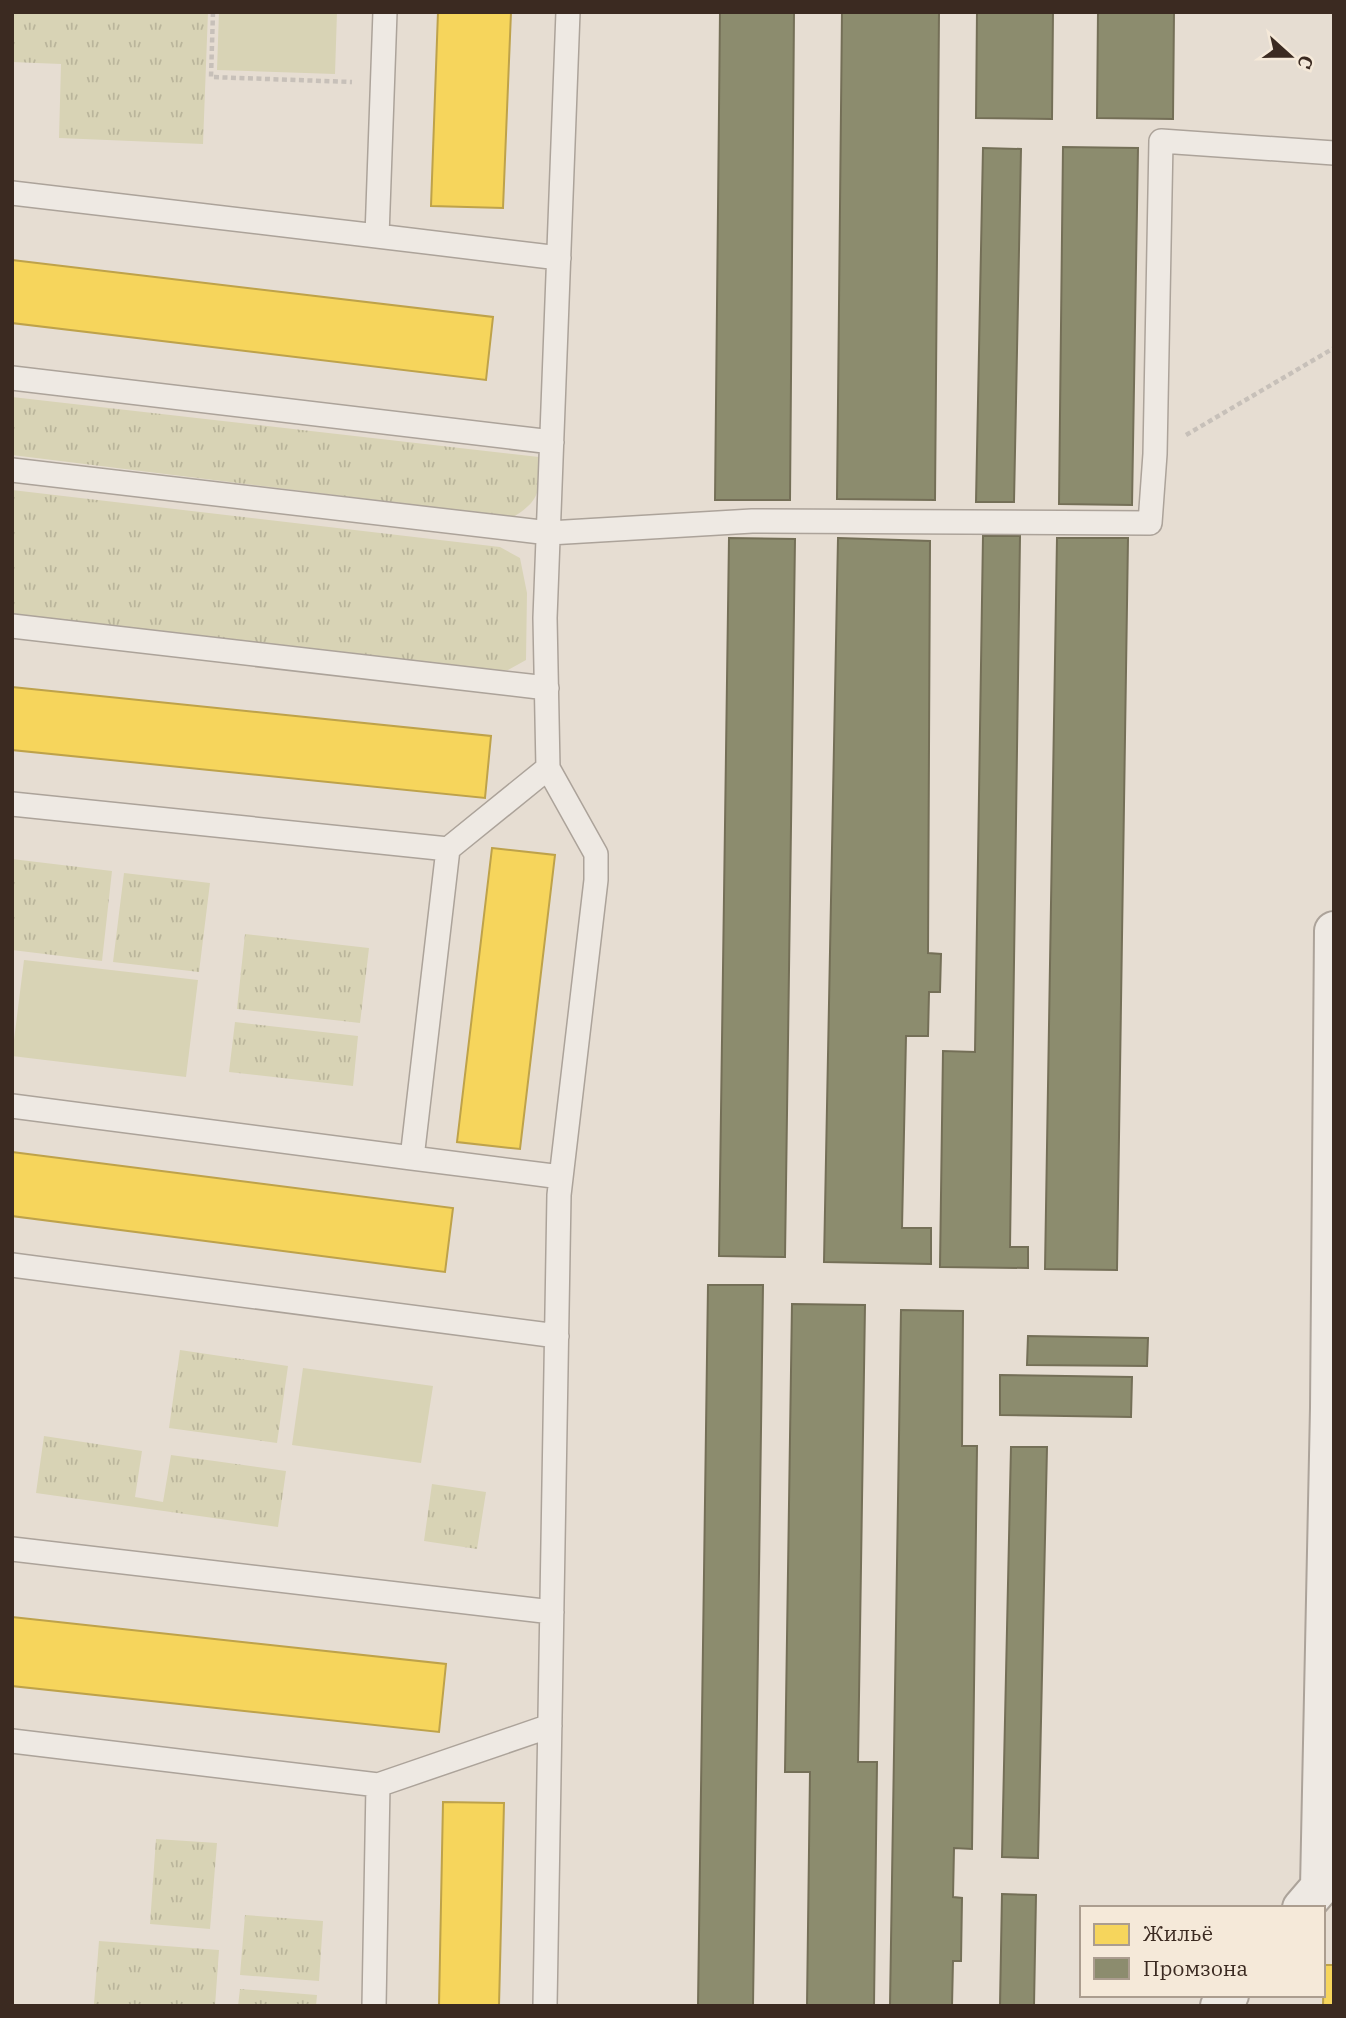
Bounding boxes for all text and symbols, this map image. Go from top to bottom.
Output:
north arrow [1255,21,1325,91]
text: С [1292,52,1319,72]
legend [1080,1906,1325,1997]
text: Жильё [1143,1919,1213,1947]
text: Промзона [1143,1954,1248,1982]

